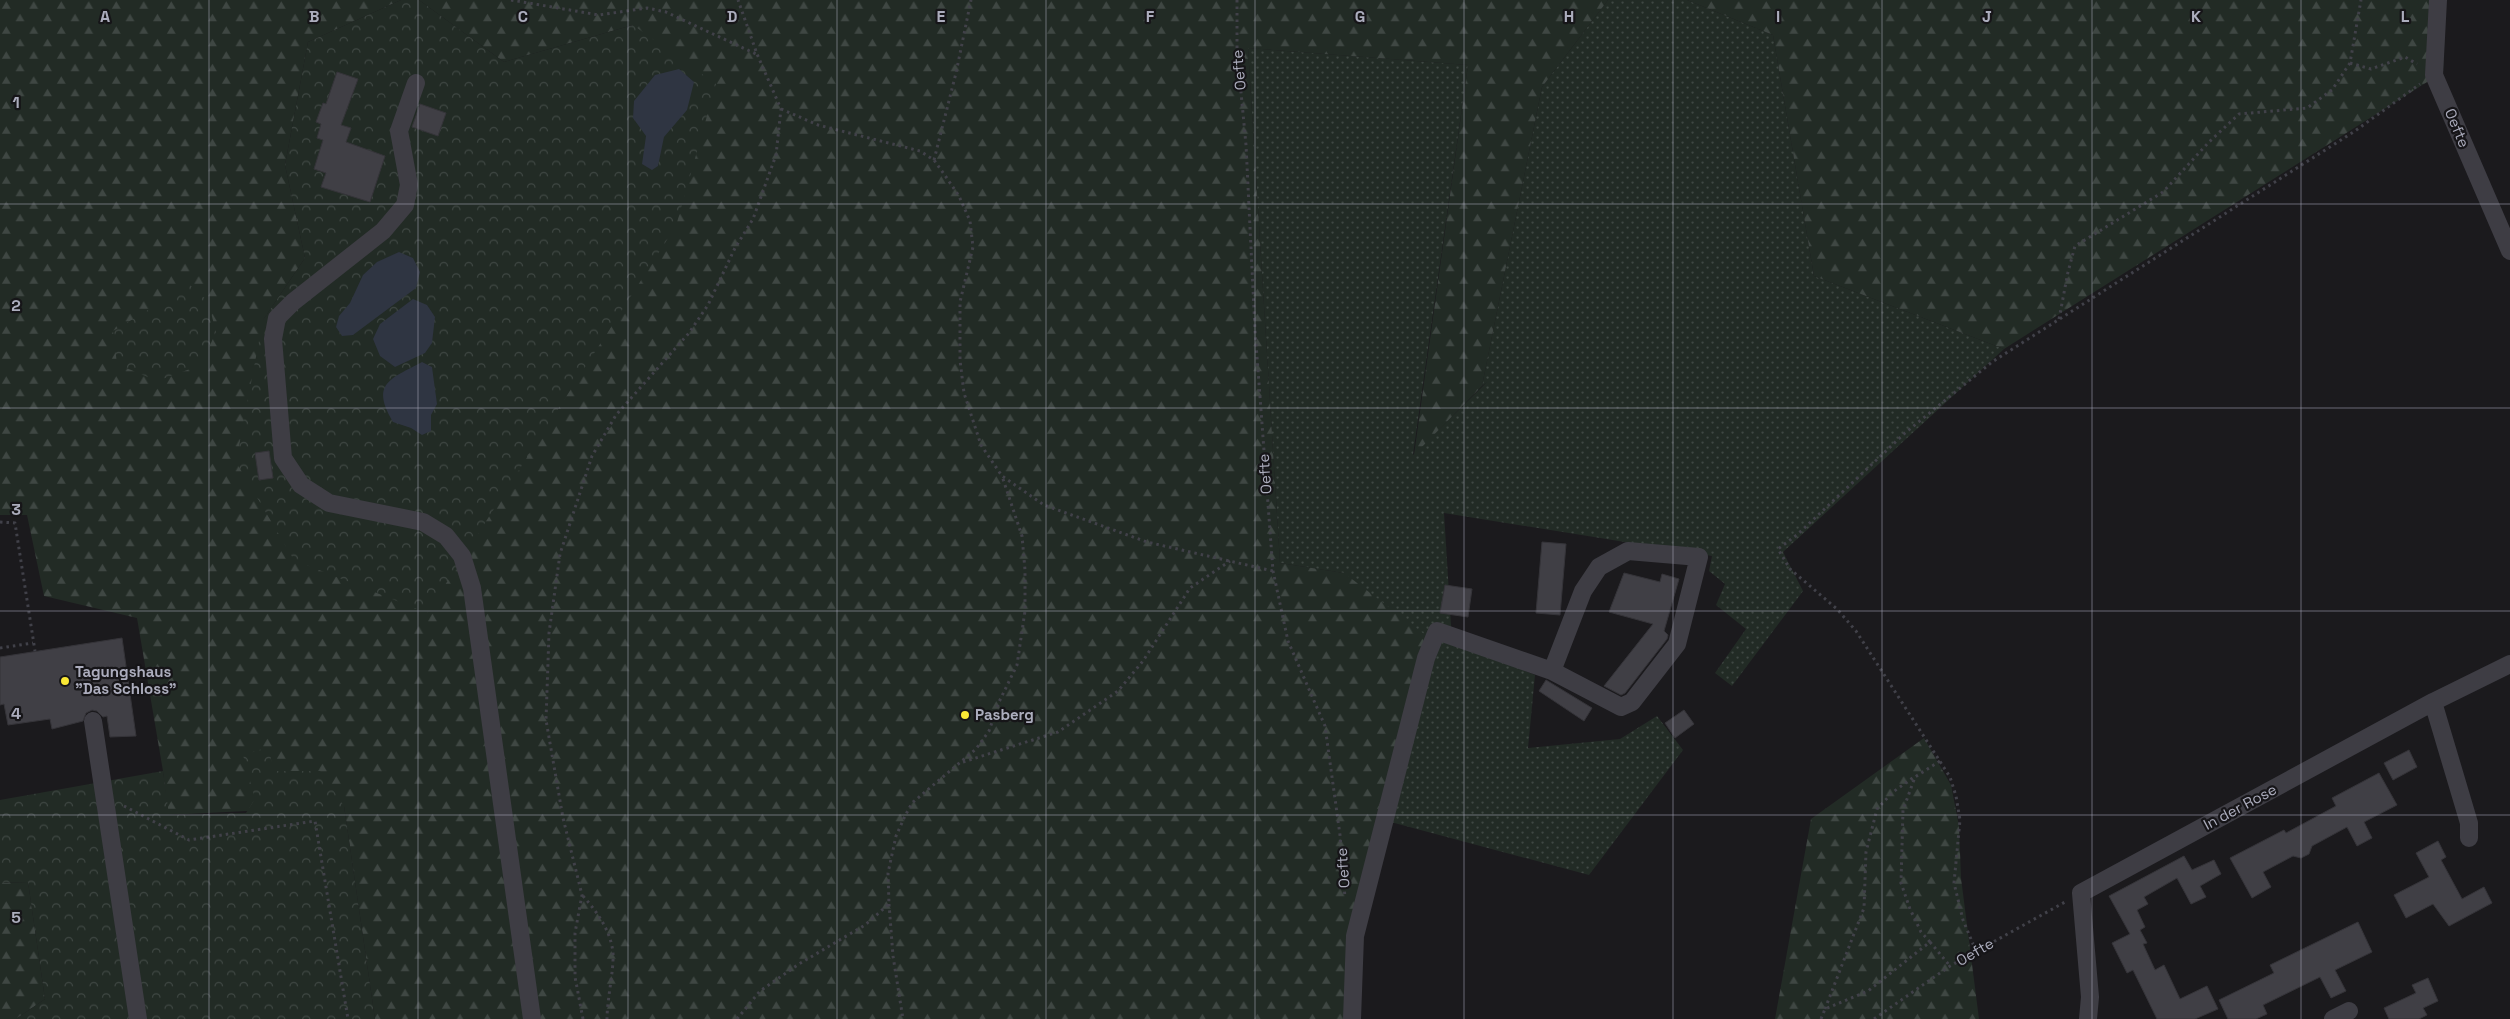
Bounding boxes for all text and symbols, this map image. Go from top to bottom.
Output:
text: A [100,6,110,27]
text: B [309,6,319,27]
text: C [518,6,528,27]
text: D [727,6,737,27]
text: E [937,6,946,27]
text: F [1146,6,1155,27]
text: G [1355,6,1365,27]
text: H [1564,6,1574,27]
text: I [1776,6,1780,27]
text: J [1982,6,1992,27]
text: K [2191,6,2201,27]
text: L [2401,6,2410,27]
street label: Oefte [1227,49,1250,91]
text: 1 [12,92,20,113]
street label: Oefte [2441,105,2474,150]
text: 2 [11,295,21,316]
street label: Oefte [1254,453,1275,495]
text: 3 [11,499,21,520]
place label: Tagungshaus "Das Schloss" [75,662,177,698]
marker: Tagungshaus "Das Schloss" [59,675,71,687]
text: 4 [11,703,21,724]
place label: Pasberg [975,705,1034,724]
marker: Pasberg [959,709,971,721]
street label: In der Rose [2200,779,2280,834]
street label: Oefte [1332,847,1353,889]
text: 5 [11,907,21,928]
street label: Oefte [1952,933,1997,970]

